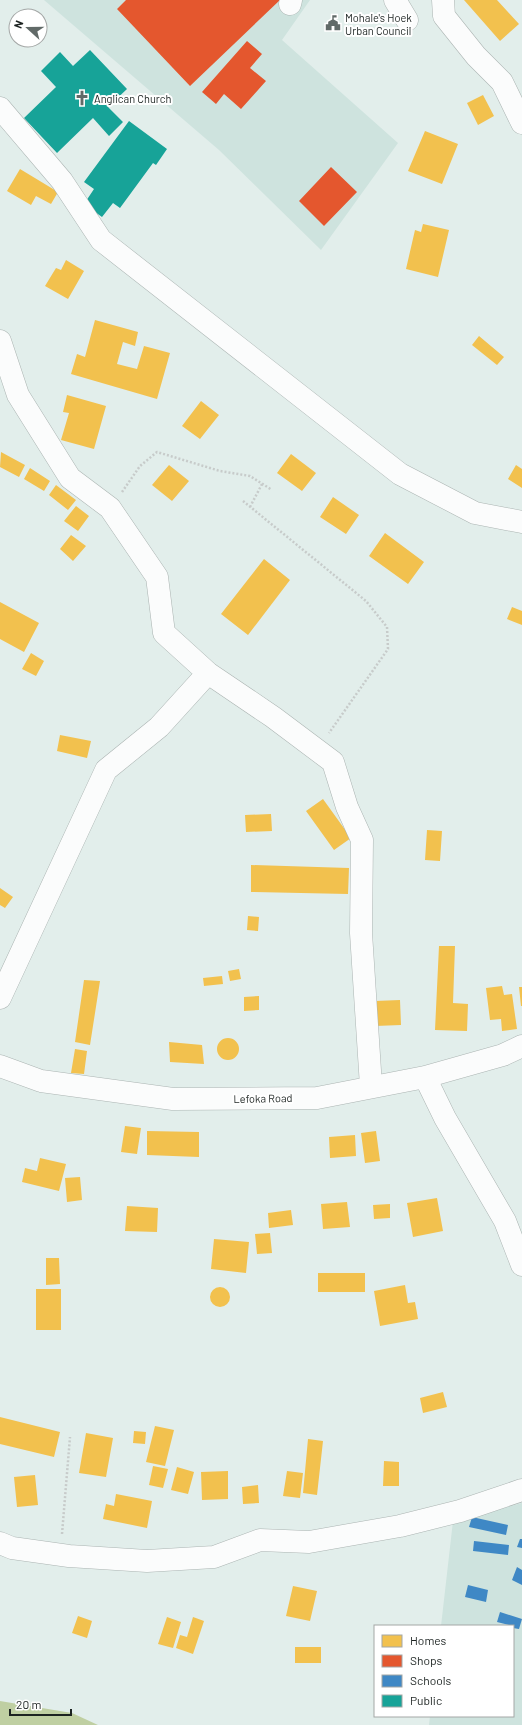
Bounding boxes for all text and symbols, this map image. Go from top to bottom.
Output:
north arrow [8,8,48,48]
place label: Mohale's Hoek Urban Council [345,11,412,37]
public building icon: Mohale's Hoek Urban Council [324,14,342,32]
text: N [11,18,26,30]
church icon: Anglican Church [73,89,91,107]
place label: Anglican Church [94,92,171,105]
street label: Lefoka Road [233,1091,293,1105]
legend [374,1625,514,1717]
text: Homes [410,1633,447,1647]
text: Shops [410,1653,443,1667]
text: Schools [410,1673,451,1687]
scale bar [10,1691,71,1717]
text: Public [410,1693,442,1707]
text: 20 m [16,1697,42,1711]

